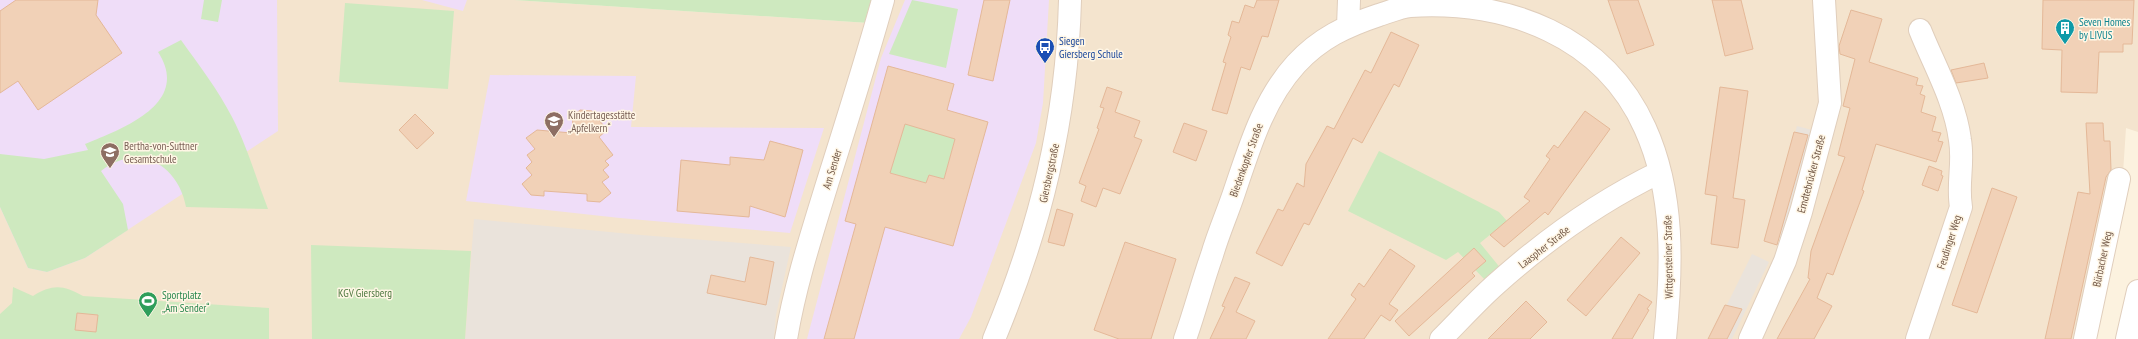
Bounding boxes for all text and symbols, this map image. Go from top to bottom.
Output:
place label: Seven Homes by LIVUS [2079,15,2130,42]
building icon: Seven Homes by LIVUS [2054,17,2076,45]
place label: Siegen Giersberg Schule [1059,34,1123,61]
bus stop icon: Siegen Giersberg Schule [1034,36,1056,64]
place label: Kindertagesstätte „Apfelkern“ [568,108,636,135]
school or university icon: Kindertagesstätte „Apfelkern“ [543,110,565,138]
street label: Biedenkopfer Straße [1226,121,1266,199]
street label: Erndtebrücker Straße [1794,133,1828,215]
place label: Bertha-von-Suttner Gesamtschule [124,139,197,166]
school or university icon: Bertha-von-Suttner Gesamtschule [99,141,121,169]
street label: Giersbergstraße [1036,142,1062,204]
street label: Am Sender [819,147,845,191]
street label: Feudinger Weg [1934,213,1964,271]
street label: Wittgensteiner Straße [1660,215,1676,299]
street label: Laaspher Straße [1515,222,1573,271]
street label: Bürbacher Weg [2089,230,2115,288]
park label: KGV Giersberg [338,286,392,300]
place label: Sportplatz „Am Sender“ [162,288,209,315]
sports icon: Sportplatz „Am Sender“ [137,290,159,318]

